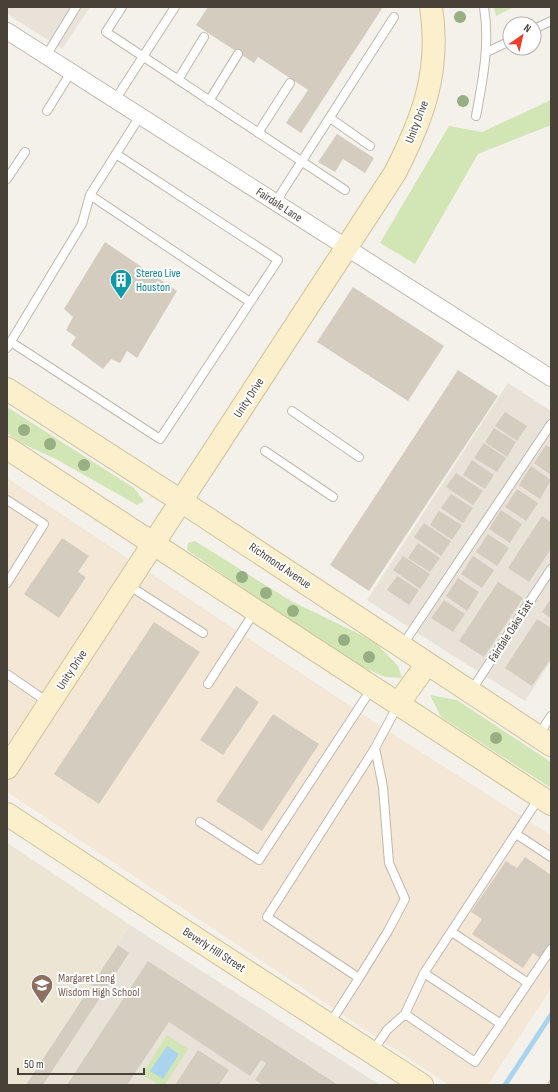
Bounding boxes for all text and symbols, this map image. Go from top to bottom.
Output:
north arrow [502,16,542,56]
text: N [521,21,533,35]
street label: Unity Drive [402,98,432,145]
street label: Fairdale Lane [253,185,305,226]
place label: Stereo Live Houston [136,266,181,295]
building icon: Stereo Live Houston [108,267,134,300]
street label: Unity Drive [231,375,267,421]
street label: Richmond Avenue [246,540,314,592]
street label: Fairdale Oaks East [485,597,537,665]
street label: Unity Drive [54,647,90,693]
street label: Beverly Hill Street [180,924,248,976]
place label: Margaret Long Wisdom High School [58,971,139,1000]
school or university icon: Margaret Long Wisdom High School [29,972,55,1005]
scale bar [18,1050,144,1076]
text: 50 m [24,1057,44,1072]

